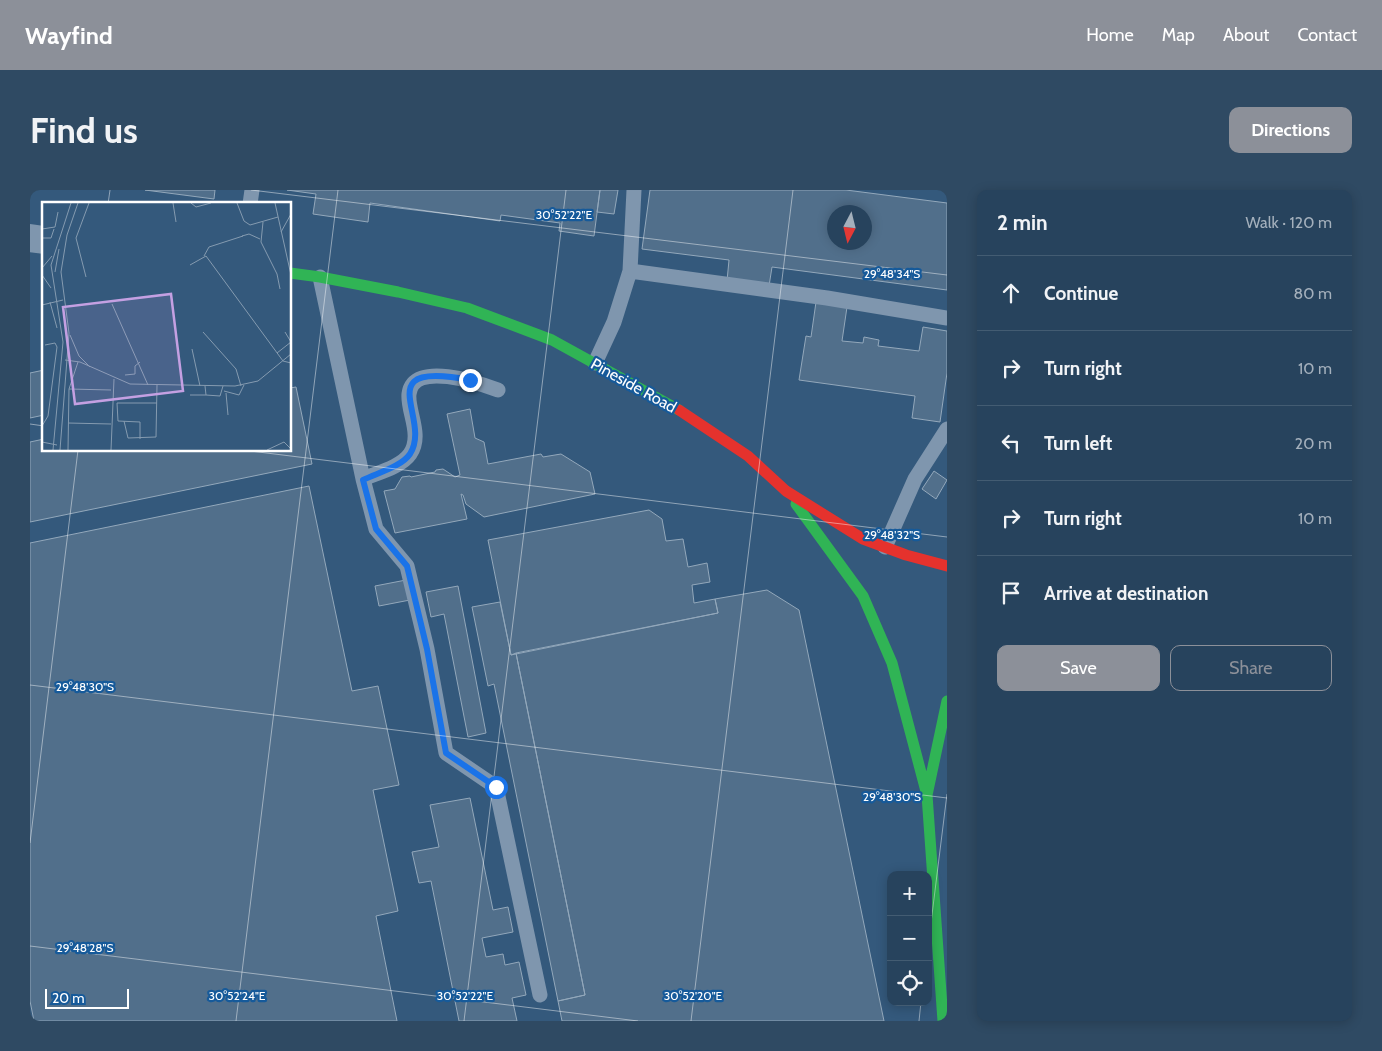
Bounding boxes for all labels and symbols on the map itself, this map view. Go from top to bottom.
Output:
inset map [42,202,291,451]
north arrow [827,205,872,250]
text: 30°52'22"E [536,207,592,222]
text: 29°48'34"S [864,266,920,281]
street label: Pineside Road [588,354,680,417]
route end [459,369,482,392]
text: 29°48'32"S [864,527,920,542]
text: 29°48'30"S [56,679,114,694]
route start [485,776,508,799]
text: 29°48'30"S [863,789,921,804]
text: 29°48'28"S [57,940,113,955]
scale bar [45,986,129,1009]
text: 30°52'24"E [209,988,266,1003]
text: 30°52'22"E [437,988,493,1003]
text: 30°52'20"E [664,988,723,1003]

